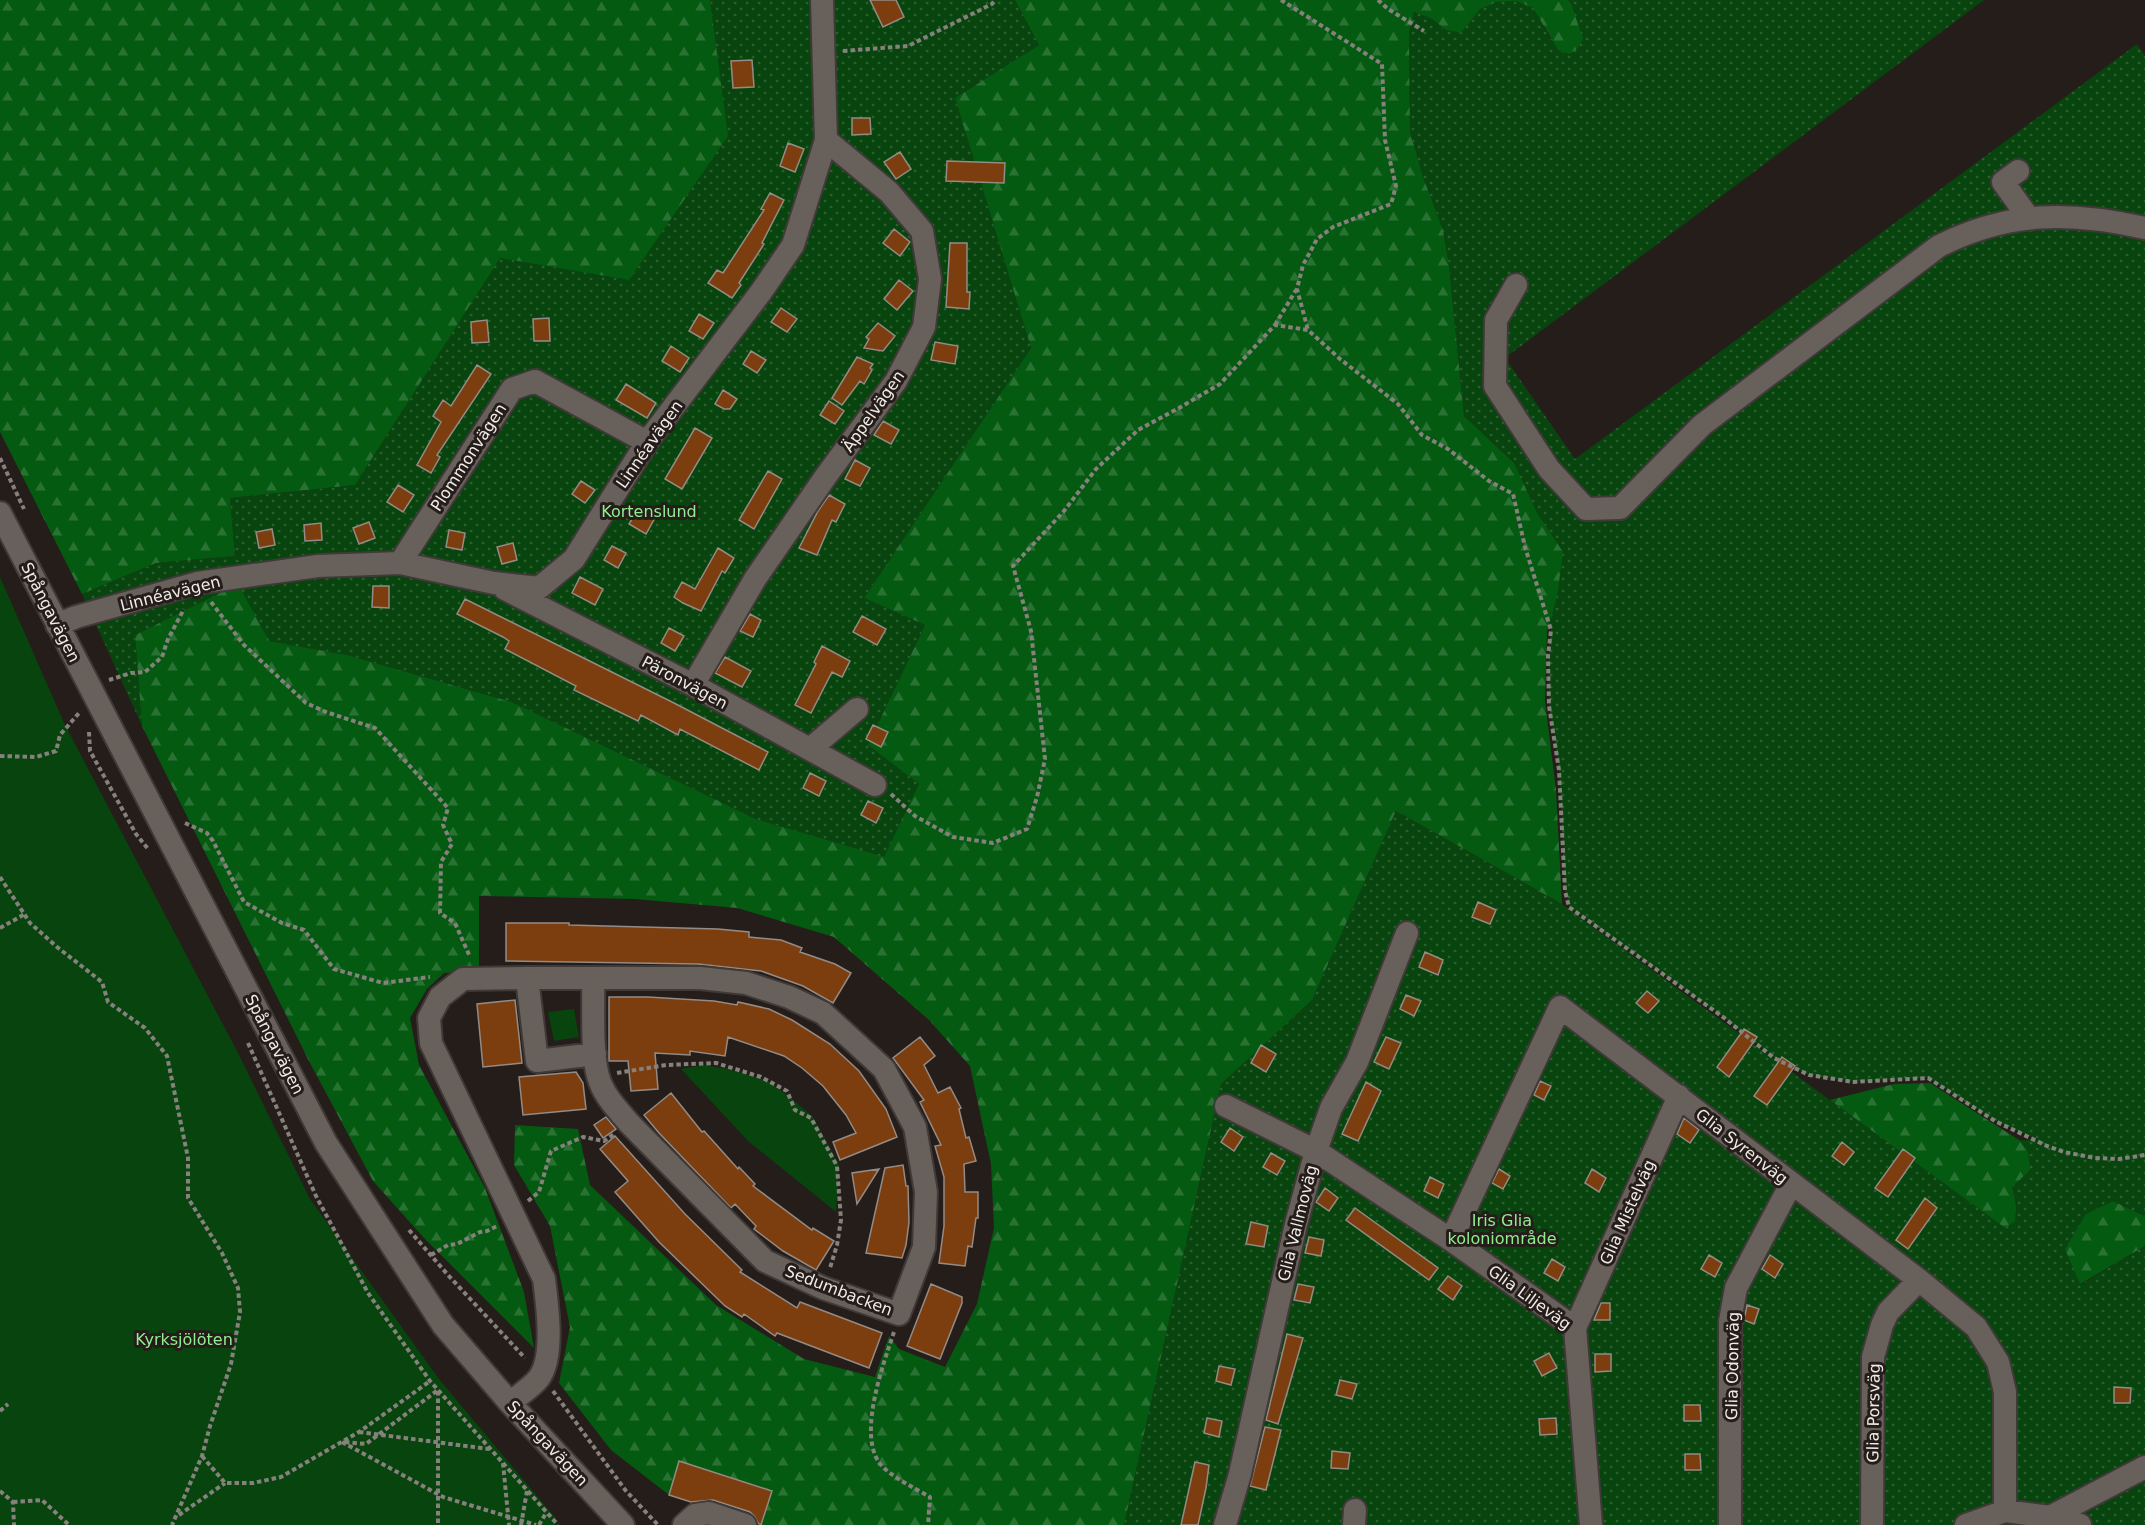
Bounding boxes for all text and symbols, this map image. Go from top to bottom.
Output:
street label: Äppelvägen [838,367,908,456]
street label: Linnéavägen [612,397,687,492]
street label: Plommonvägen [427,400,510,515]
park label: Kortenslund [601,502,697,521]
street label: Spångavägen [17,559,84,665]
street label: Linnéavägen [118,572,222,615]
street label: Päronvägen [639,652,731,713]
street label: Spångavägen [241,991,308,1097]
street label: Glia Syrenväg [1692,1105,1791,1188]
street label: Glia Mistelväg [1596,1157,1659,1268]
street label: Glia Vallmoväg [1274,1163,1321,1283]
park label: Iris Glia koloniområde [1447,1211,1557,1248]
street label: Sedumbacken [783,1261,895,1320]
street label: Glia Liljeväg [1485,1261,1575,1334]
street label: Glia Odonväg [1722,1312,1743,1420]
park label: Kyrksjölöten [135,1330,233,1349]
street label: Glia Porsväg [1863,1363,1884,1463]
street label: Spångavägen [503,1397,592,1490]

